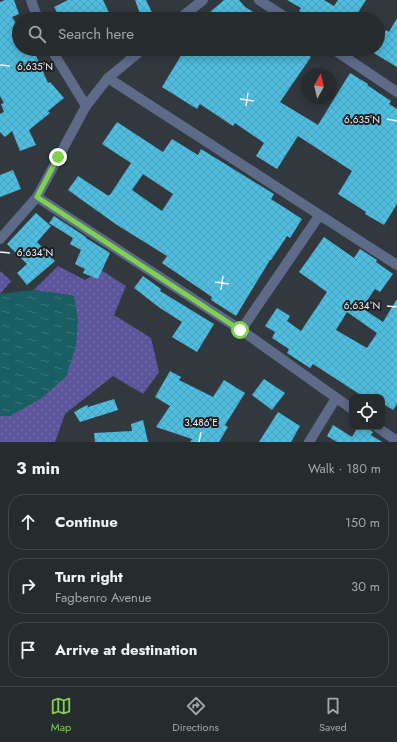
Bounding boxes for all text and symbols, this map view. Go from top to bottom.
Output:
search box [12,12,385,56]
icon: search [26,23,48,45]
text: Search here [58,23,134,45]
text: 6.635°N [17,59,53,74]
north arrow [301,68,337,104]
text: 6.635°N [344,112,380,127]
route end [49,148,67,166]
text: 6.634°N [17,245,53,260]
text: 6.634°N [344,298,380,313]
route start [231,321,249,339]
map controls [349,394,385,430]
button: locate [349,394,385,430]
text: 3.486°E [184,415,218,430]
text: 3 min [16,456,60,480]
text: Walk · 180 m [308,459,381,478]
icon: ahead [17,511,39,533]
text: Continue [55,511,118,533]
text: 150 m [345,513,380,532]
text: Turn right [55,566,123,588]
icon: right [17,575,39,597]
text: 30 m [351,577,380,596]
text: Fagbenro Avenue [55,588,151,607]
icon: arrive [17,639,39,661]
text: Arrive at destination [55,639,197,661]
tab: Map [50,695,72,735]
tab: Directions [172,695,219,735]
tab: Saved [319,695,347,735]

